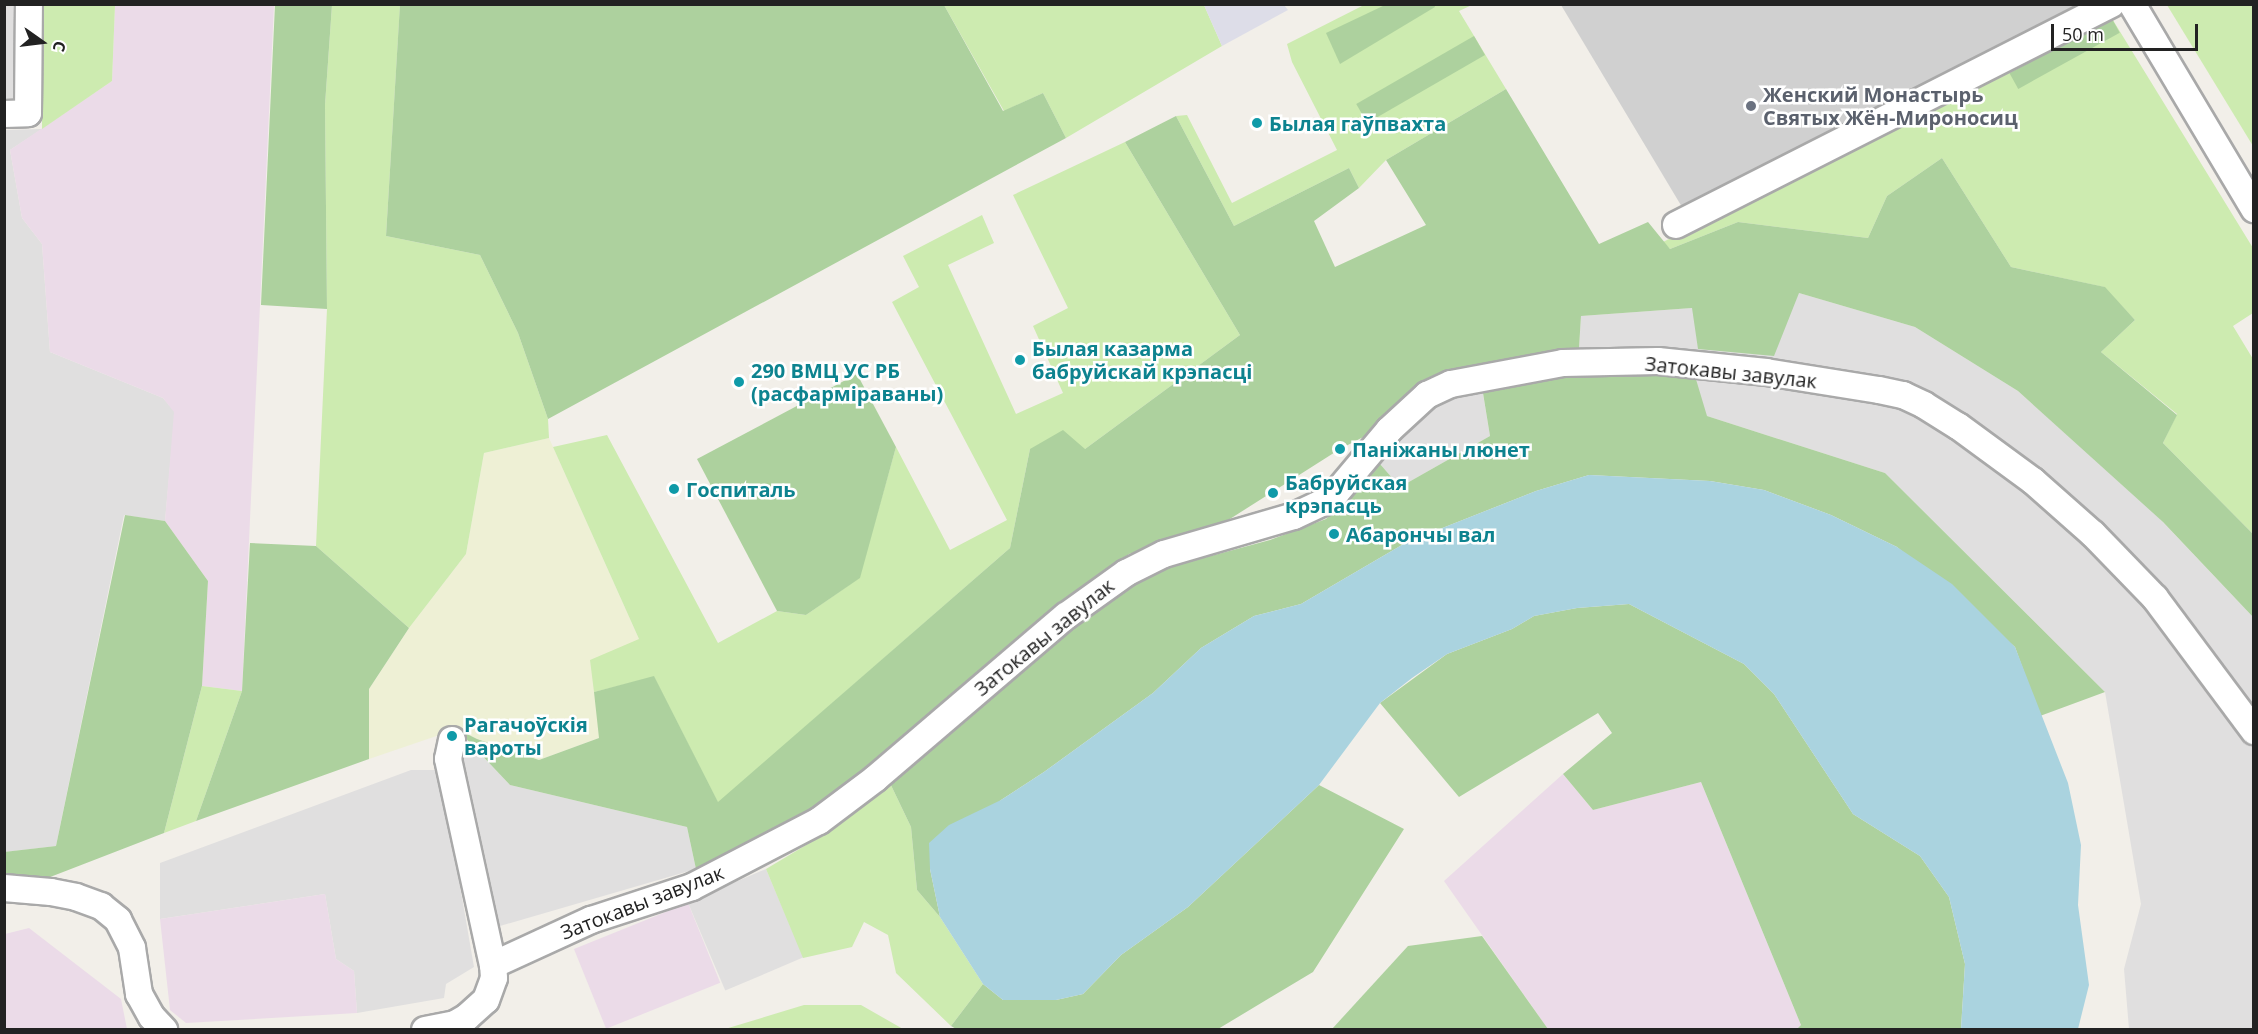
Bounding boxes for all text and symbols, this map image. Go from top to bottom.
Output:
north arrow [12,12,72,72]
scale bar [2054,12,2201,50]
text: 50 m [2062,22,2104,46]
text: С [48,39,71,54]
place label: Женский Монастырь Святых Жён-Мироносиц [1763,83,2018,130]
marker: Женский Монастырь Святых Жён-Мироносиц [1744,99,1758,113]
place label: Былая гаўпвахта [1269,111,1446,135]
marker: Былая гаўпвахта [1250,116,1264,130]
place label: Былая казарма бабруйскай крэпасці [1032,336,1252,383]
street label: Затокавы завулак [1644,351,1818,393]
marker: Былая казарма бабруйскай крэпасці [1013,353,1027,367]
place label: 290 ВМЦ УС РБ (расфарміраваны) [751,358,943,405]
marker: 290 ВМЦ УС РБ (расфарміраваны) [732,375,746,389]
place label: Паніжаны люнет [1352,437,1530,461]
marker: Паніжаны люнет [1333,442,1347,456]
place label: Бабруйская крэпасць [1285,470,1407,517]
place label: Госпиталь [686,477,796,501]
marker: Госпиталь [667,482,681,496]
marker: Бабруйская крэпасць [1266,486,1280,500]
place label: Абарончы вал [1346,522,1495,546]
marker: Абарончы вал [1327,527,1341,541]
street label: Затокавы завулак [969,573,1119,701]
place label: Рагачоўскія вароты [464,712,588,759]
marker: Рагачоўскія вароты [445,729,459,743]
street label: Затокавы завулак [557,860,727,944]

